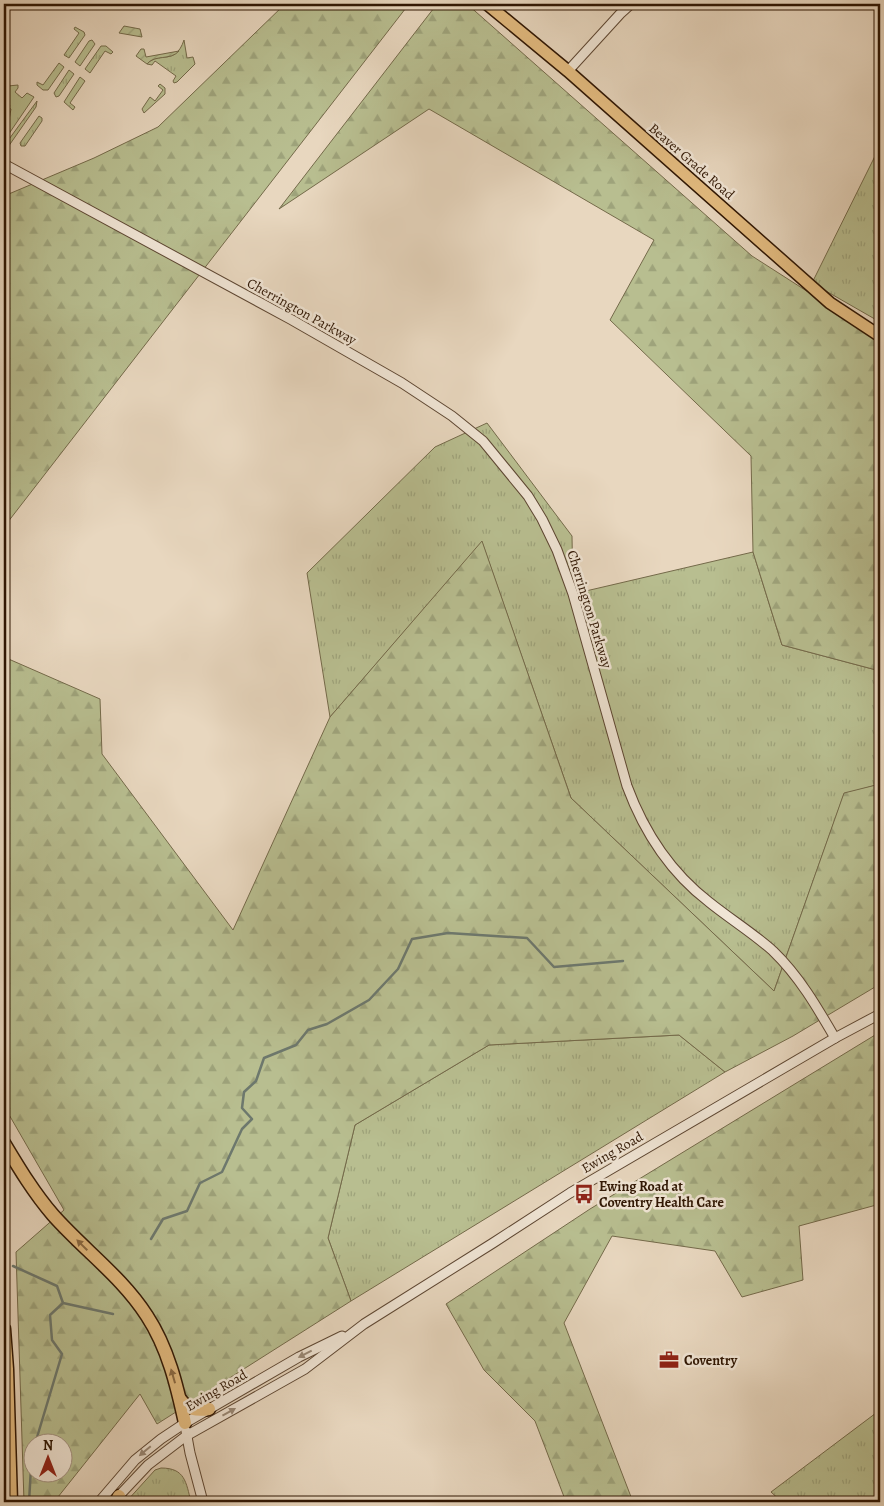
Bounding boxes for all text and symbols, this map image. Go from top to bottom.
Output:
street label: Beaver Grade Road [645,119,739,204]
street label: Cherrington Parkway [244,273,361,350]
street label: Cherrington Parkway [563,548,617,671]
street label: Ewing Road [578,1127,647,1178]
place label: Ewing Road at Coventry Health Care [599,1177,724,1212]
bus stop icon: Ewing Road at Coventry Health Care [573,1183,595,1205]
one-way arrow [76,1239,88,1251]
office icon: Coventry [658,1349,680,1371]
one-way arrow [298,1350,312,1358]
place label: Coventry [684,1351,738,1370]
street label: Ewing Road [182,1365,251,1416]
one-way arrow [169,1369,177,1384]
one-way arrow [221,1408,236,1416]
north arrow [22,1434,72,1484]
text: N [43,1436,53,1455]
one-way arrow [139,1446,152,1457]

